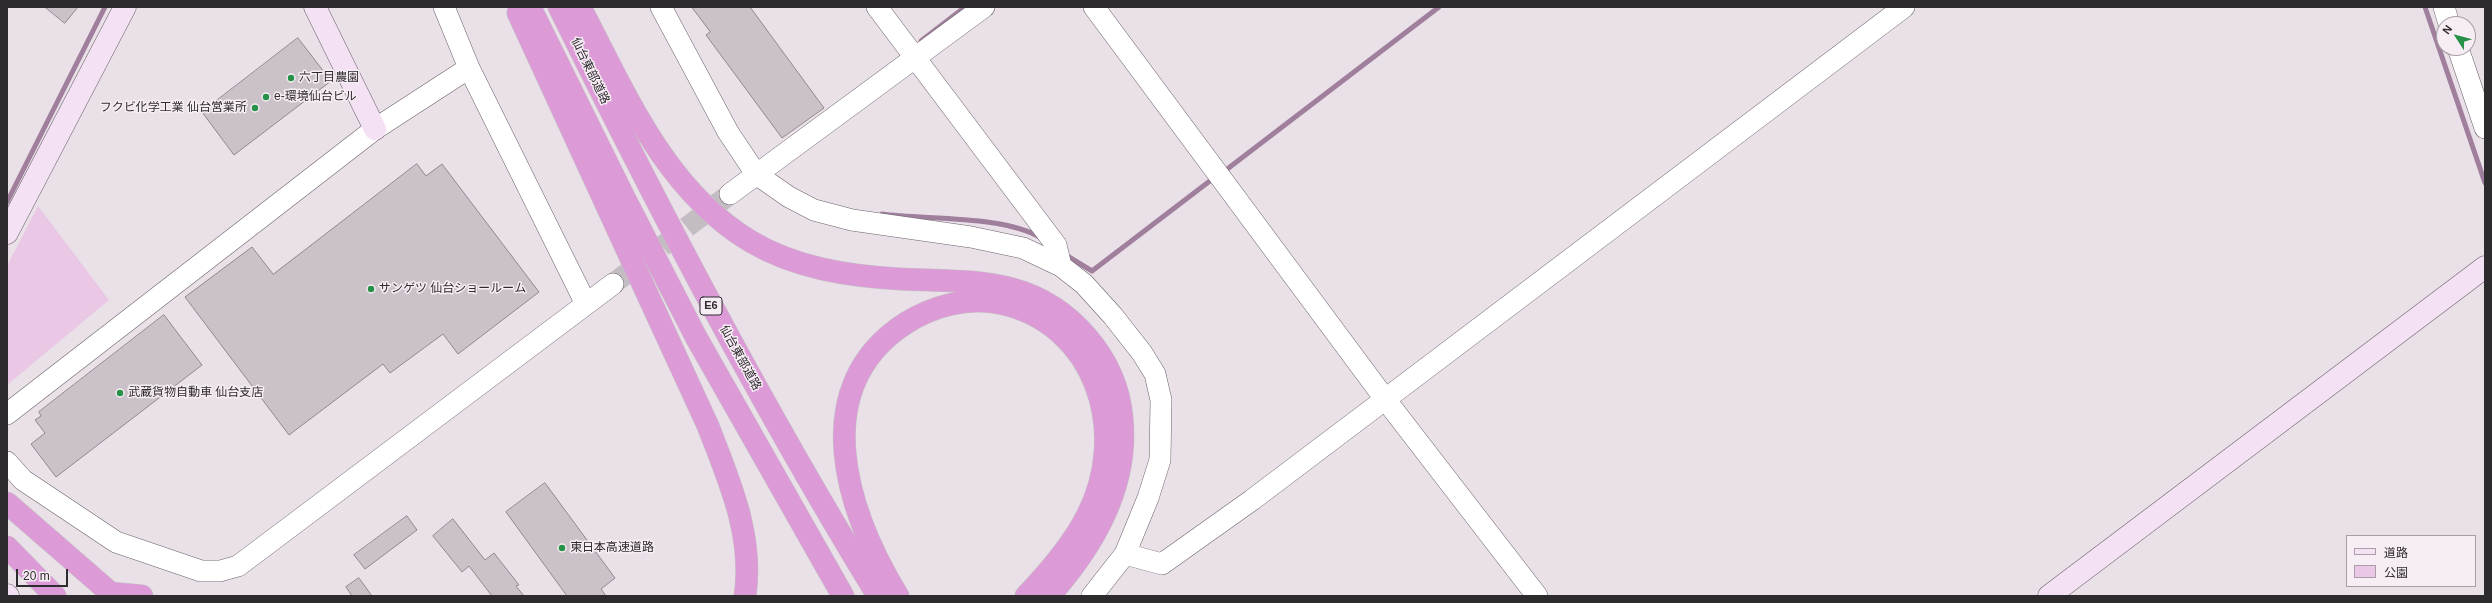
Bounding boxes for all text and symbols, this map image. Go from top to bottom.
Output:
north arrow [2436,16,2476,56]
text: N [2440,23,2454,36]
street label: 仙台東部道路 [568,35,612,107]
place label: 六丁目農園 [299,71,359,85]
marker: 六丁目農園 [286,73,296,83]
place label: e-環境仙台ビル [274,90,357,104]
marker: e-環境仙台ビル [261,92,271,102]
place label: フクビ化学工業 仙台営業所 [100,101,247,115]
marker: フクビ化学工業 仙台営業所 [250,103,260,113]
place label: サンゲツ 仙台ショールーム [379,282,526,296]
marker: サンゲツ 仙台ショールーム [366,284,376,294]
road number: E6 [700,297,722,315]
street label: 仙台東部道路 [716,323,764,393]
place label: 武蔵貨物自動車 仙台支店 [128,386,263,400]
marker: 武蔵貨物自動車 仙台支店 [115,388,125,398]
legend [2346,535,2476,587]
place label: 東日本高速道路 [570,541,654,555]
marker: 東日本高速道路 [557,543,567,553]
text: 道路 [2384,546,2408,560]
scale bar [18,561,70,587]
text: 公園 [2384,566,2408,580]
text: 20 m [23,569,50,583]

